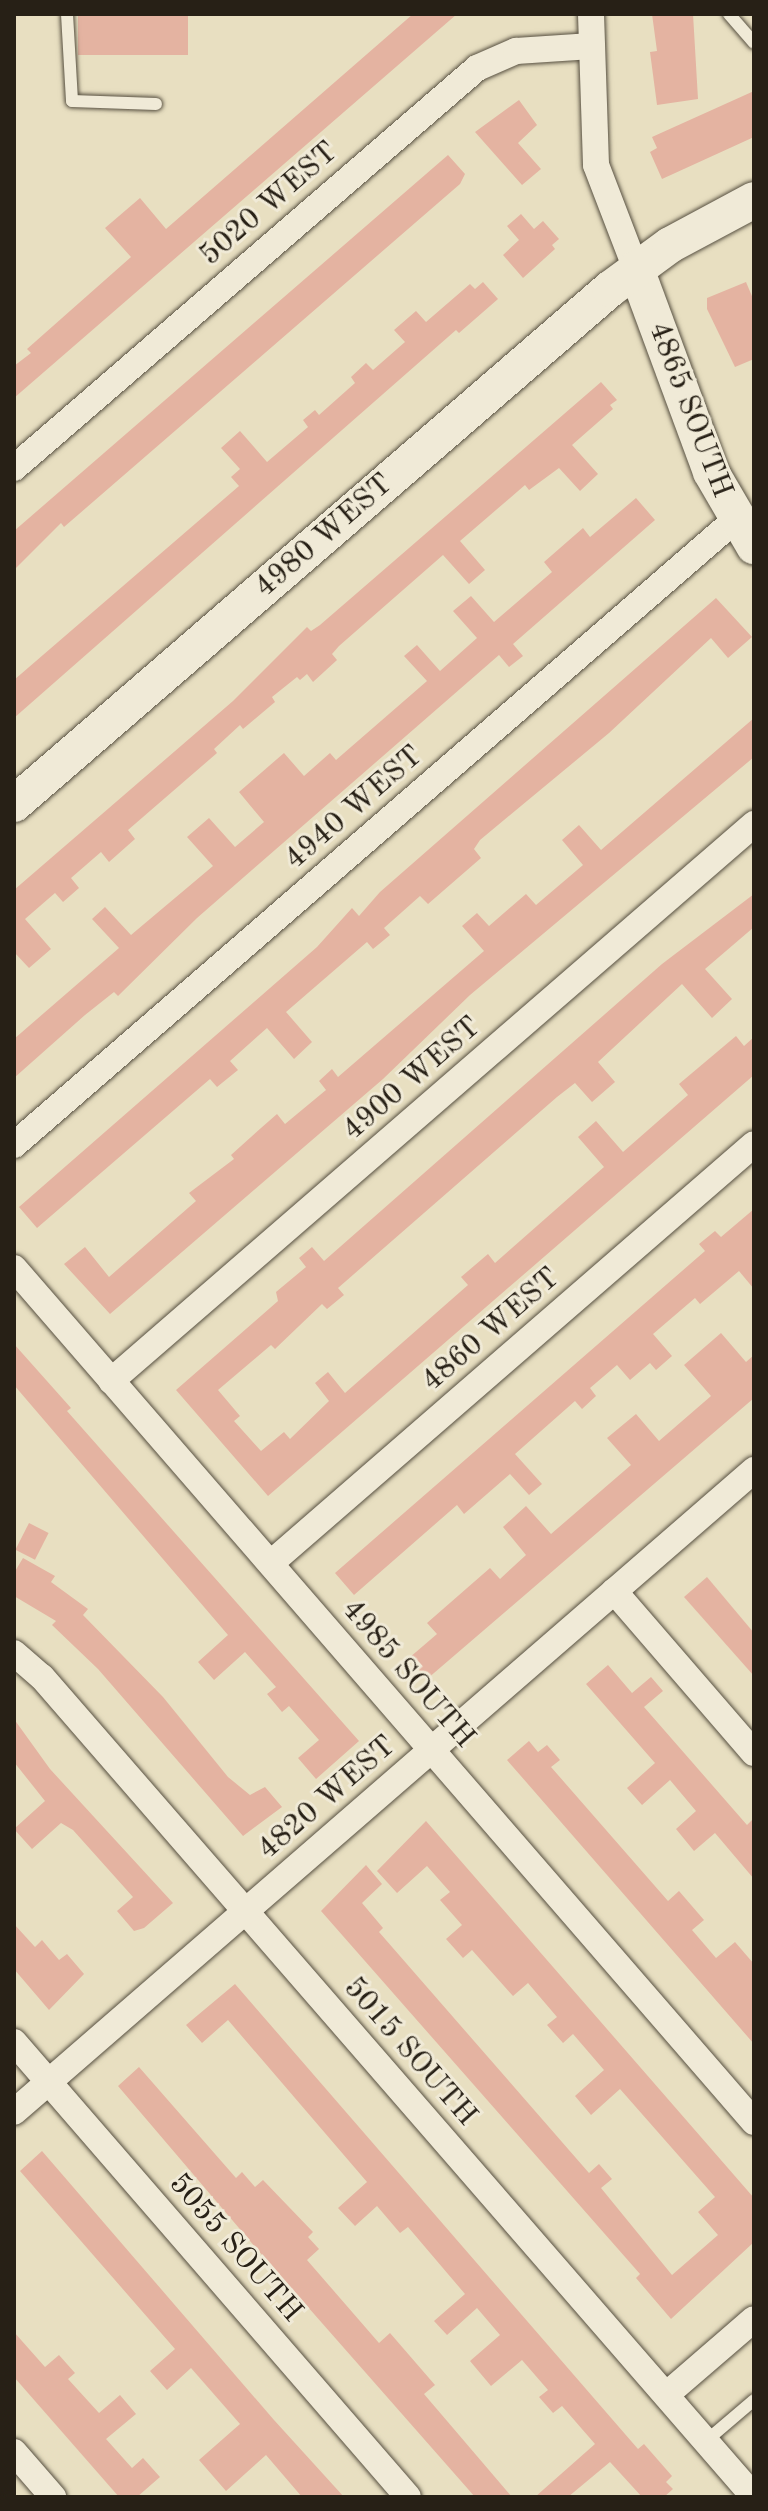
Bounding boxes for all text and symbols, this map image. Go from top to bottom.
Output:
street label: 5020 WEST [193,134,345,274]
street label: 4865 SOUTH [640,317,740,503]
street label: 4980 WEST [248,466,400,606]
street label: 4940 WEST [278,738,430,878]
street label: 4900 WEST [336,1009,488,1149]
street label: 4860 WEST [415,1260,567,1400]
street label: 4985 SOUTH [334,1592,482,1756]
street label: 4820 WEST [251,1728,403,1868]
street label: 5015 SOUTH [336,1970,484,2134]
street label: 5055 SOUTH [161,2166,309,2330]

